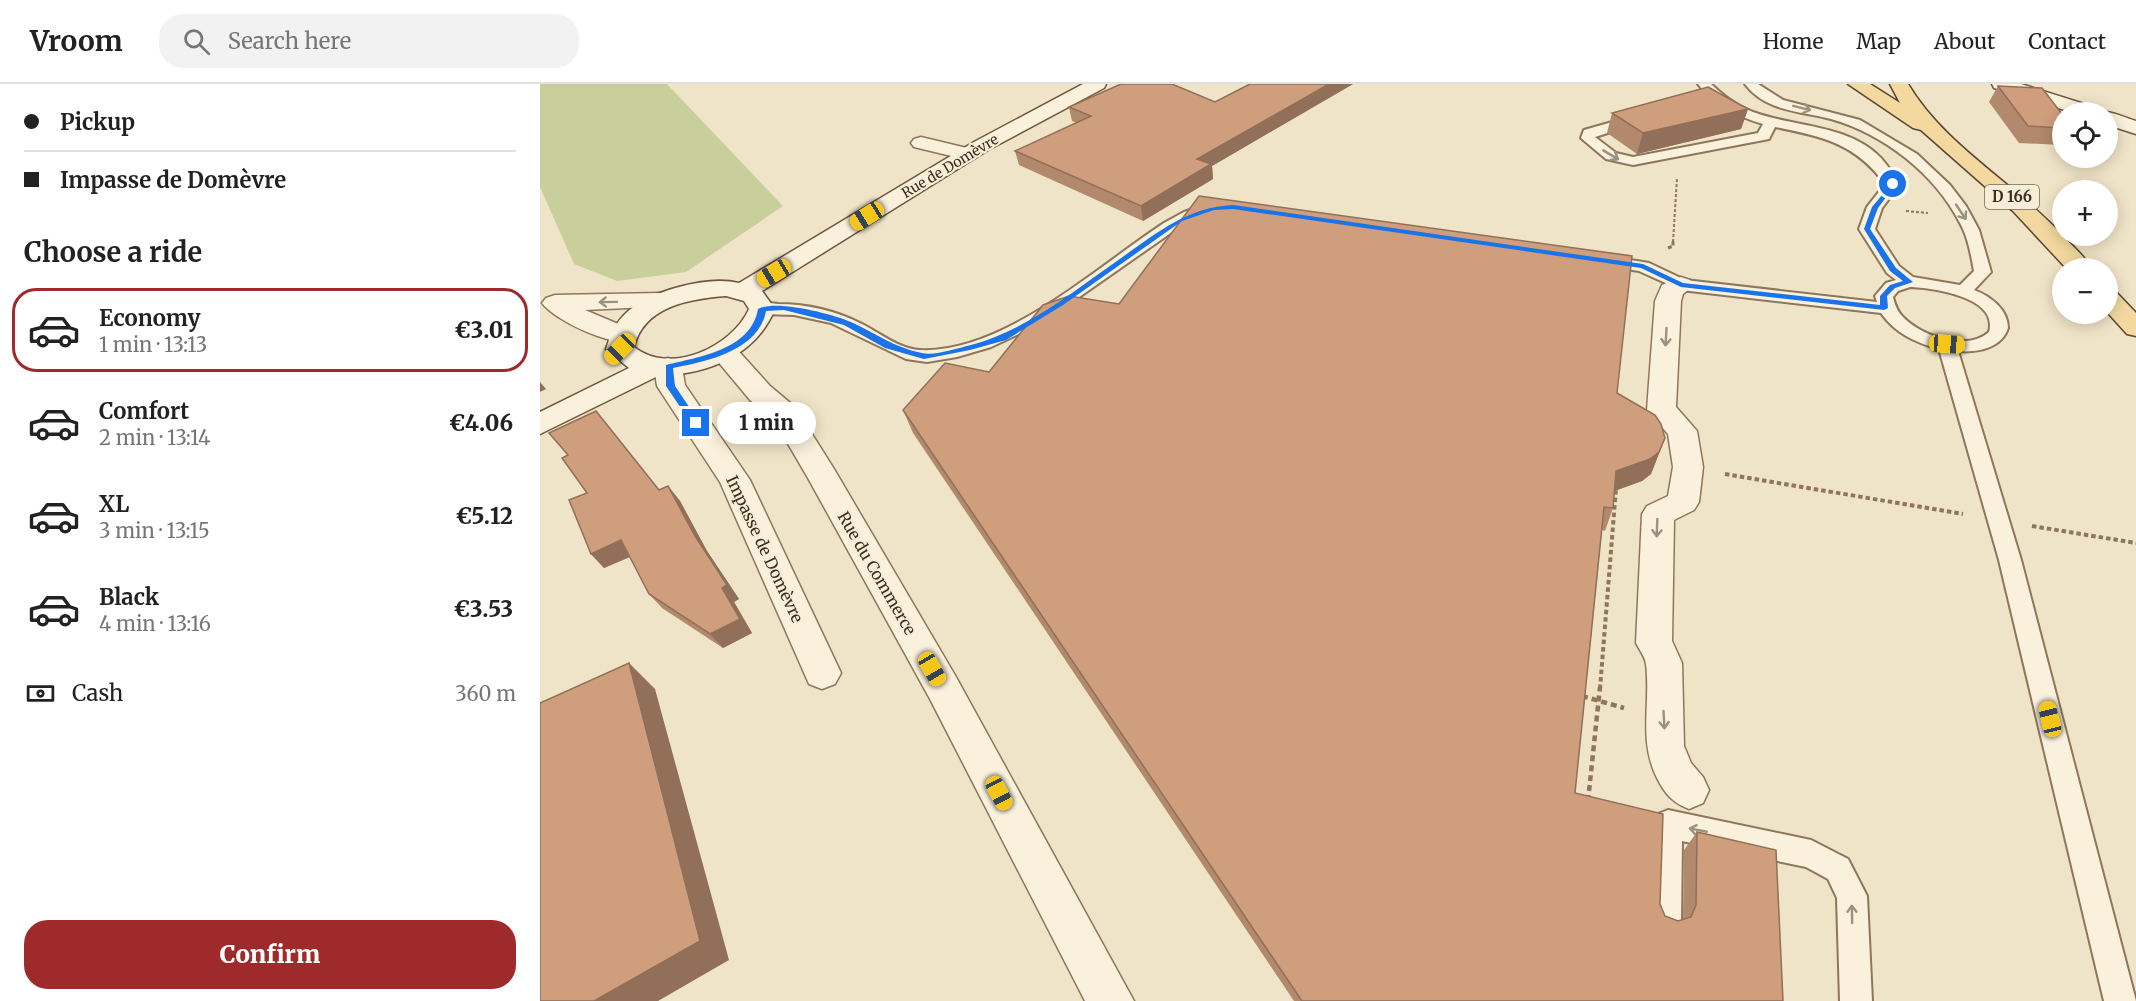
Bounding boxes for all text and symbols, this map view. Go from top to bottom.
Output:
search box [159,14,579,68]
text: Vroom [30,23,123,59]
icon: search [180,25,213,58]
text: Search here [228,27,351,55]
text: Home [1763,28,1823,55]
text: Map [1856,28,1901,55]
text: About [1934,28,1995,55]
text: Contact [2028,28,2106,55]
map controls [2052,102,2118,324]
button: locate [2052,102,2118,168]
one-way arrow [1792,103,1811,115]
text: Pickup [60,108,135,136]
street label: Rue de Domèvre [898,130,1002,202]
one-way arrow [1602,149,1619,161]
text: Impasse de Domèvre [60,166,286,194]
route start [1879,170,1906,197]
button: + [2052,180,2118,246]
road number: D 166 [1985,185,2039,209]
car [847,199,887,233]
one-way arrow [1955,203,1967,219]
text: Choose a ride [24,235,202,269]
car [754,256,794,290]
button: − [2052,258,2118,324]
one-way arrow [599,296,619,308]
icon: car [27,303,81,357]
text: Economy [99,304,200,332]
text: €3.01 [454,316,513,344]
one-way arrow [1660,327,1671,347]
car [601,330,639,368]
text: 1 min · 13:13 [99,332,207,357]
car [1928,334,1966,354]
icon: car [27,396,81,450]
text: Comfort [99,397,189,425]
callout: 1 min [717,402,816,444]
text: €4.06 [449,409,513,437]
route end [682,409,709,436]
text: 1 min [739,410,794,435]
text: 2 min · 13:14 [99,425,210,450]
street label: Impasse de Domèvre [722,472,808,626]
icon: car [27,489,81,543]
text: XL [99,490,129,518]
text: €5.12 [455,502,513,530]
street label: Rue du Commerce [834,508,920,638]
one-way arrow [1652,517,1663,537]
text: 3 min · 13:15 [99,518,210,543]
icon: car [27,582,81,636]
text: Black [99,583,159,611]
text: €3.53 [453,595,513,623]
text: 4 min · 13:16 [99,611,211,636]
car [915,649,949,689]
icon: cash [24,677,57,710]
text: Cash [72,679,123,707]
text: 360 m [455,681,516,706]
car [2037,699,2063,739]
one-way arrow [1658,709,1669,729]
car [983,773,1015,813]
one-way arrow [1689,824,1708,835]
one-way arrow [1846,905,1858,925]
button: Confirm [24,920,516,989]

